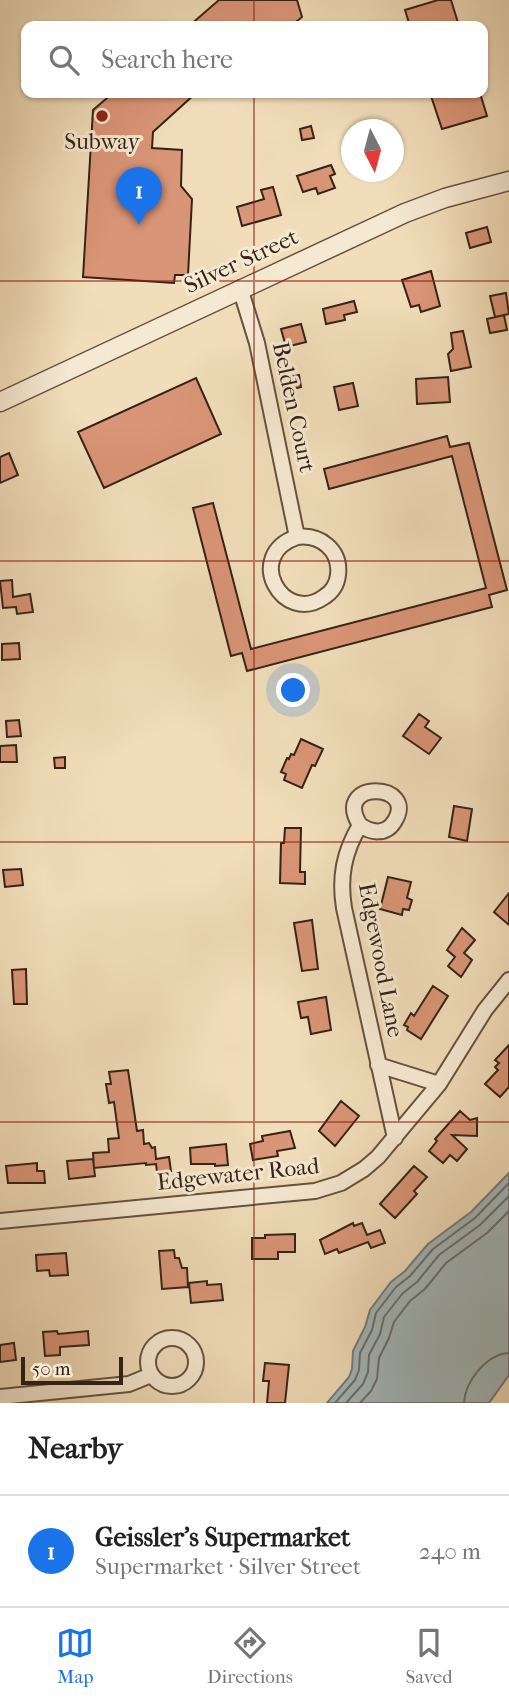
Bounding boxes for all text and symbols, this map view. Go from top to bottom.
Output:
search box [21,21,488,98]
icon: search [45,41,83,79]
text: Search here [101,44,233,75]
marker: Subway [94,108,110,124]
north arrow [341,119,404,182]
place label: Subway [64,128,141,155]
pin: 1 [116,167,162,225]
street label: Silver Street [180,223,302,299]
street label: Belden Court [267,339,321,475]
your location [276,673,310,707]
street label: Edgewood Lane [353,881,409,1039]
street label: Edgewater Road [156,1152,321,1196]
scale bar [21,1354,122,1386]
text: 50 m [32,1358,71,1380]
text: Nearby [28,1431,123,1466]
text: Geissler's Supermarket [95,1522,350,1553]
text: 1 [47,1538,55,1565]
text: 240 m [419,1538,481,1565]
text: Supermarket · Silver Street [95,1553,361,1580]
tab: Map [56,1624,94,1688]
tab: Directions [207,1624,293,1688]
tab: Saved [405,1624,453,1688]

